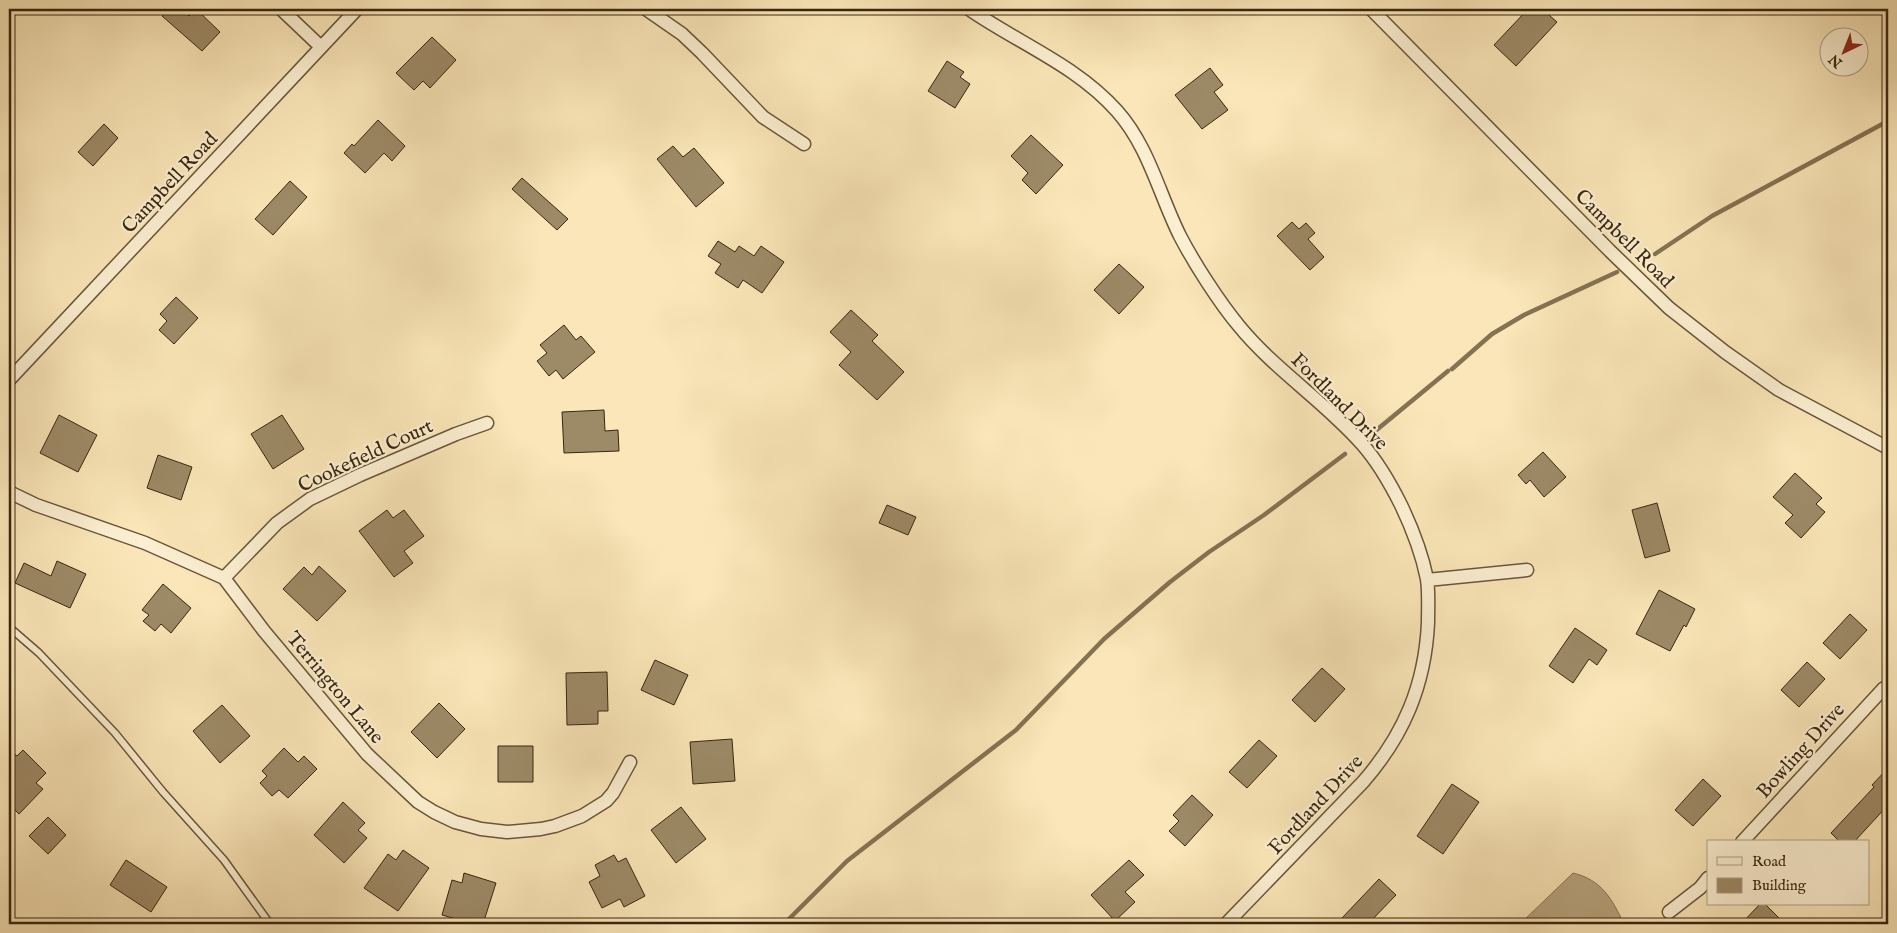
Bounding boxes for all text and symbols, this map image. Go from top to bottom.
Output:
north arrow [1820,28,1870,78]
text: N [1825,50,1847,72]
street label: Campbell Road [117,127,224,239]
street label: Campbell Road [1569,184,1679,294]
street label: Fordland Drive [1285,348,1393,456]
street label: Cookefield Court [294,414,437,499]
street label: Terrington Lane [281,627,389,749]
street label: Bowling Drive [1752,698,1851,804]
street label: Fordland Drive [1263,750,1369,860]
legend [1707,840,1870,906]
text: Road [1752,852,1787,871]
text: Building [1752,876,1807,895]

